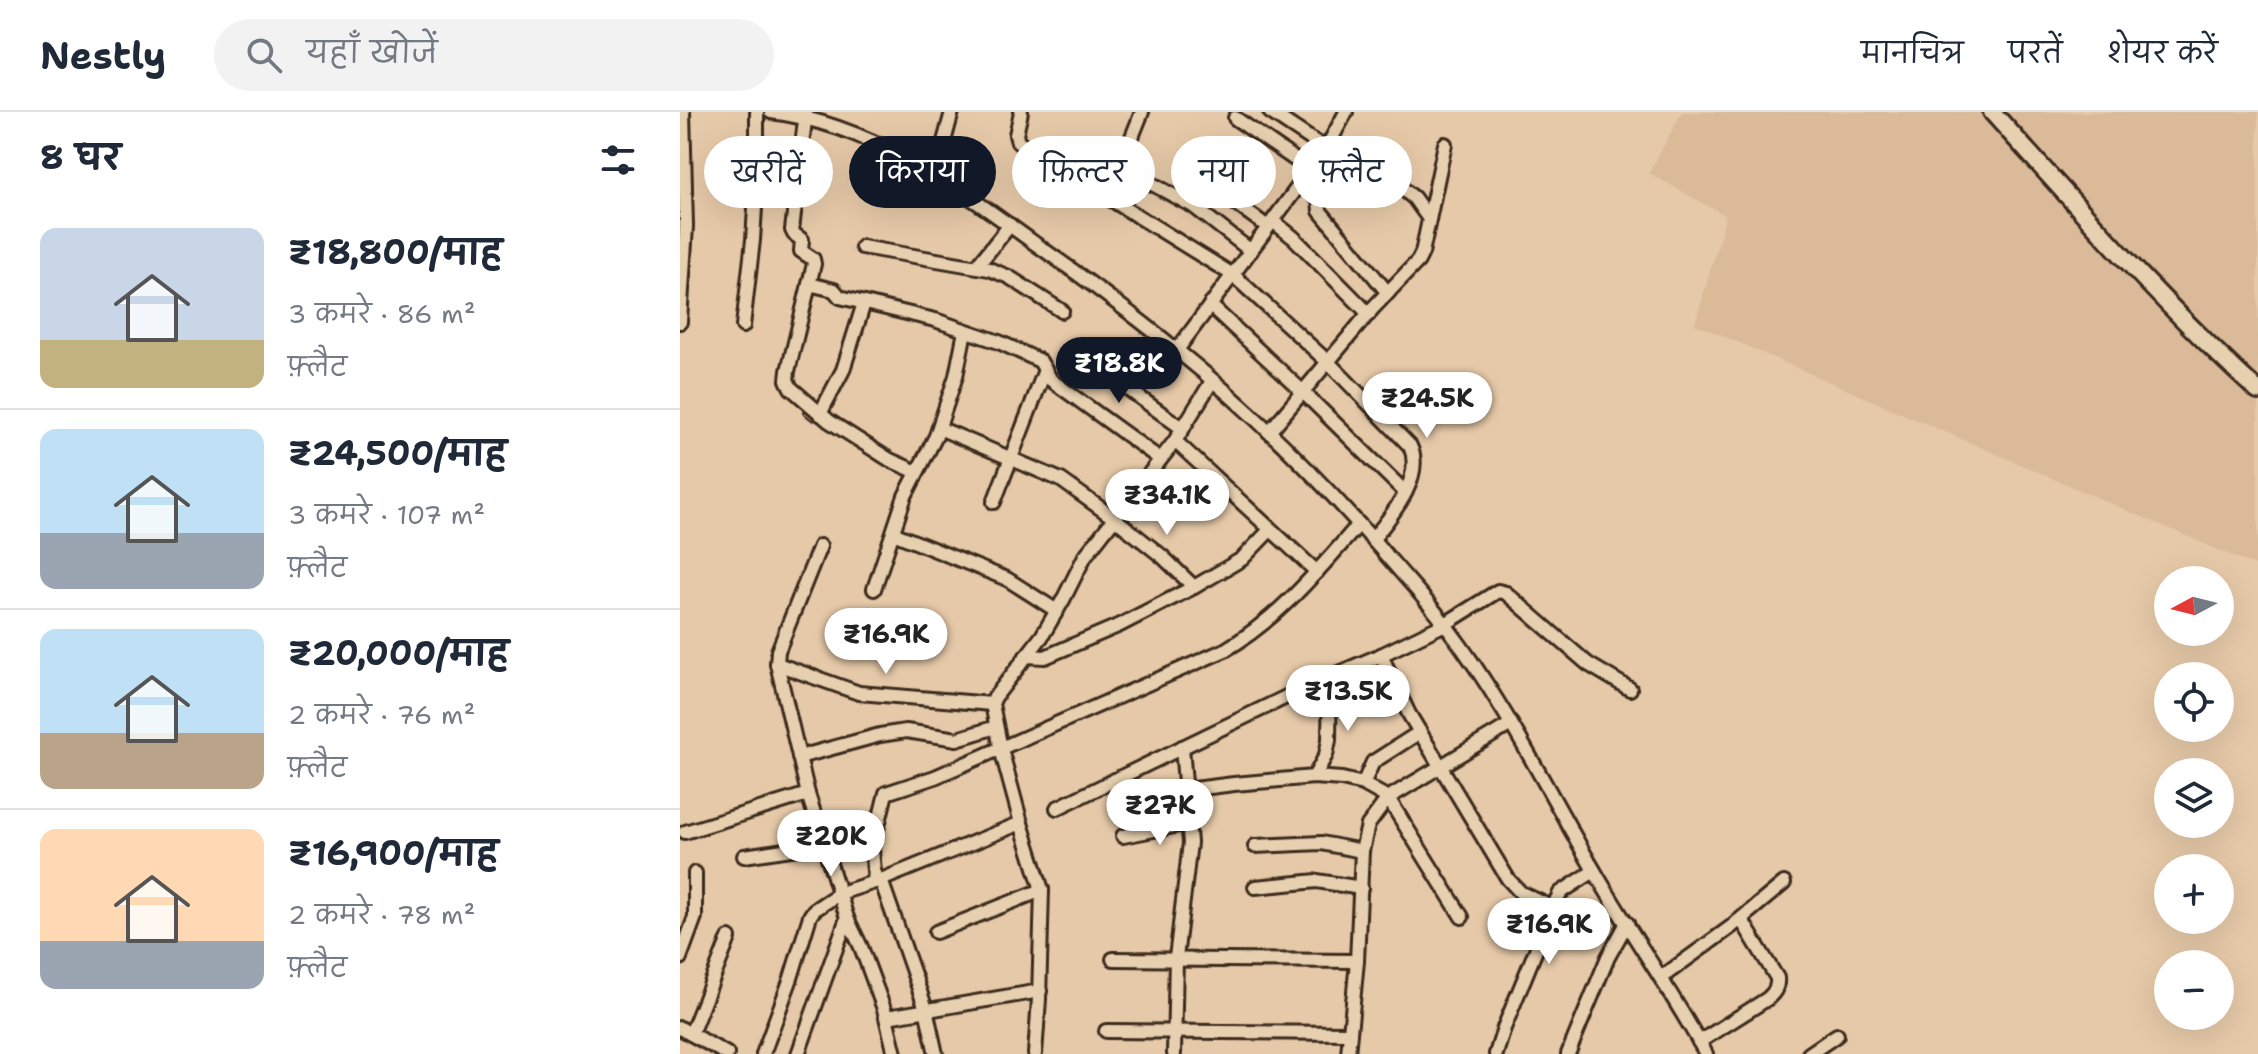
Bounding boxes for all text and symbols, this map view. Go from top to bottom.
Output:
search box [214,19,774,91]
text: Nestly [40,30,166,81]
text: यहाँ खोजें [306,32,438,73]
icon: search [242,33,286,77]
text: मानचित्र [1861,34,1964,72]
text: परतें [2008,34,2063,72]
text: शेयर करें [2107,34,2218,72]
text: 8 घर [40,134,121,180]
chip: खरीदें [704,136,833,208]
chip: किराया [849,136,996,208]
chip: फ़िल्टर [1012,136,1155,208]
chip: नया [1171,136,1276,208]
chip: फ़्लैट [1292,136,1412,208]
icon: filters [596,138,640,182]
text: ₹18,800/माह [288,229,502,275]
icon: home [104,260,200,356]
text: 3 कमरे · 86 m² [288,296,476,331]
pin: ₹18.8K [1054,337,1184,405]
text: ₹18.8K [1074,345,1164,380]
text: फ़्लैट [288,349,347,384]
pin: ₹24.5K [1362,372,1492,440]
text: ₹24.5K [1380,380,1474,415]
text: ₹24,500/माह [288,430,507,476]
icon: home [104,461,200,557]
pin: ₹34.1K [1102,469,1232,537]
text: ₹34.1K [1123,477,1211,512]
text: 3 कमरे · 107 m² [288,497,485,532]
text: फ़्लैट [288,550,347,585]
north arrow [2154,566,2234,646]
map controls [2154,566,2234,1030]
pin: ₹16.9K [821,608,951,676]
text: ₹16.9K [842,616,930,651]
text: ₹20,000/माह [288,630,509,676]
icon: home [104,661,200,757]
button: locate [2154,662,2234,742]
pin: ₹13.5K [1283,665,1413,733]
text: ₹13.5K [1304,673,1392,708]
text: 2 कमरे · 76 m² [288,697,475,732]
text: फ़्लैट [288,750,347,785]
button: layers [2154,758,2234,838]
pin: ₹27K [1113,779,1207,847]
text: ₹27K [1124,787,1196,822]
pin: ₹20K [784,810,878,878]
text: ₹20K [795,818,867,853]
text: ₹16,900/माह [288,830,498,876]
button: + [2154,854,2234,934]
icon: home [104,861,200,957]
text: 2 कमरे · 78 m² [288,897,475,932]
pin: ₹16.9K [1484,898,1614,966]
text: ₹16.9K [1505,906,1593,941]
text: फ़्लैट [288,950,347,985]
button: − [2154,950,2234,1030]

